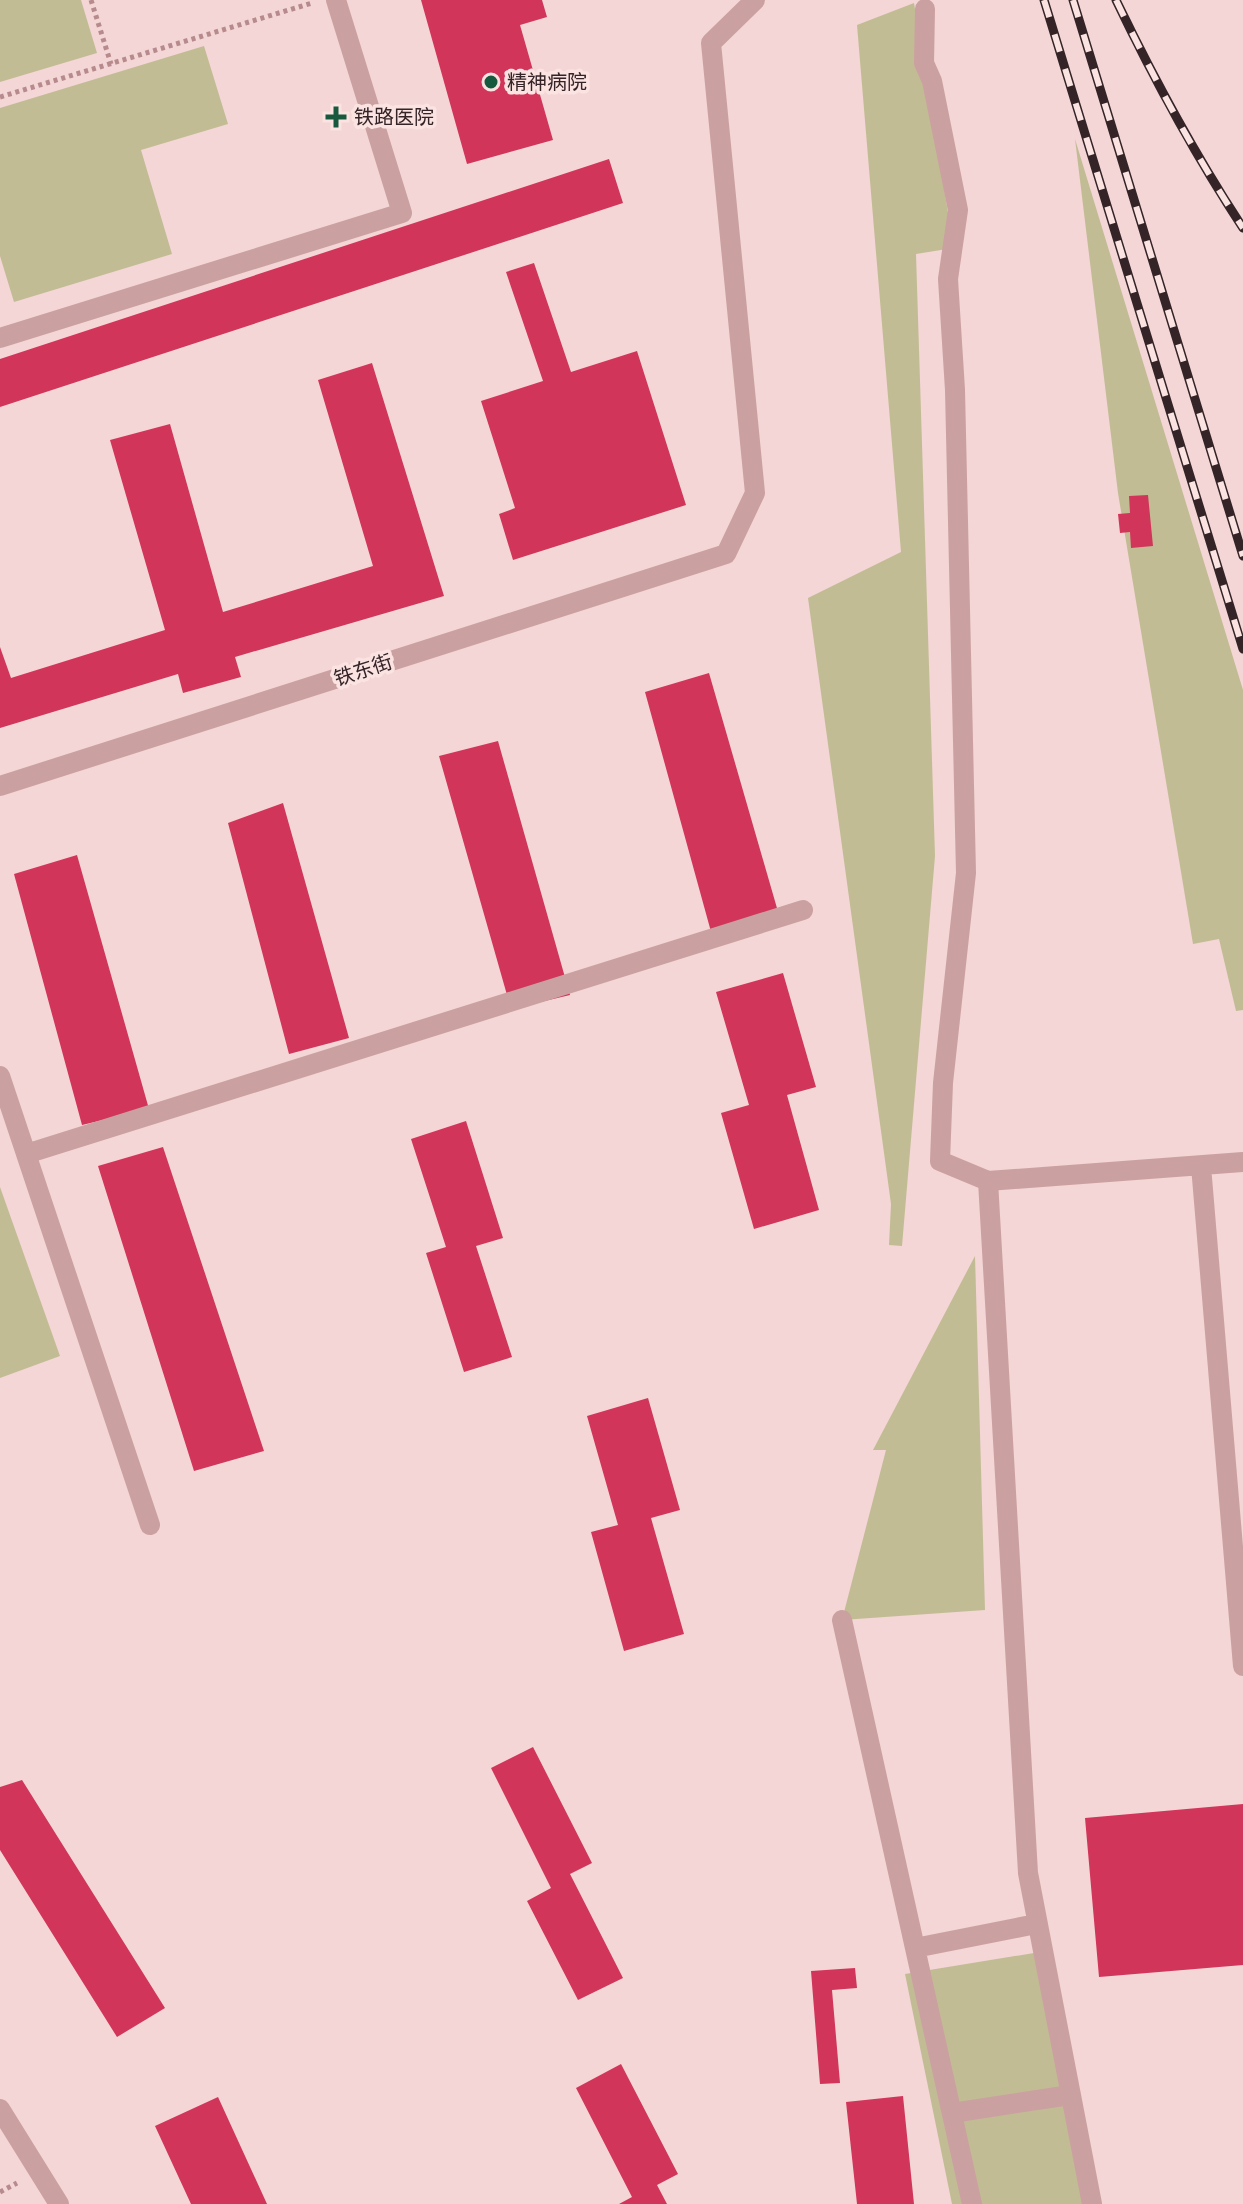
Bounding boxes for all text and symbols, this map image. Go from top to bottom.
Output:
place label: 精神病院 [507,70,587,94]
marker: 精神病院 [482,73,500,91]
place label: 铁路医院 [354,105,434,129]
marker: 铁路医院 [325,106,347,128]
street label: 铁东街 [331,649,395,691]

